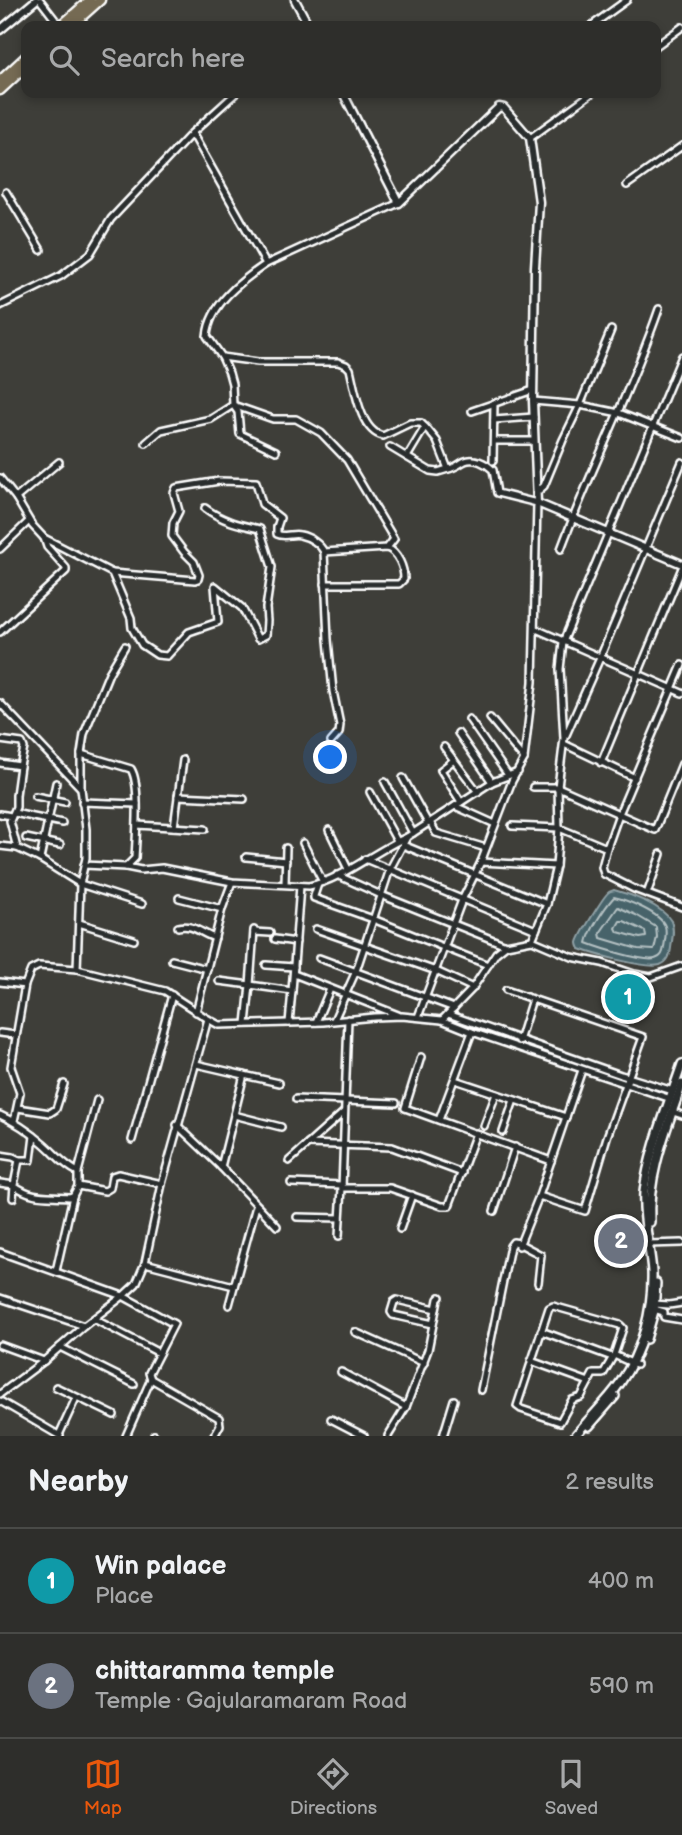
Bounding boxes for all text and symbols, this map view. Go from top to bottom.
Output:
search box [21,21,661,98]
icon: search [45,41,83,79]
text: Search here [101,44,245,75]
your location [313,740,347,774]
pin: 1 [605,971,651,1023]
pin: 2 [598,1215,644,1267]
text: Nearby [28,1464,128,1500]
text: 2 results [565,1468,654,1496]
text: Win palace [95,1551,226,1582]
text: 1 [46,1567,56,1595]
text: 400 m [588,1567,654,1595]
text: Place [95,1582,153,1610]
text: chittaramma temple [95,1656,335,1687]
text: 2 [44,1672,58,1700]
text: 590 m [589,1672,654,1700]
text: Temple · Gajularamaram Road [95,1687,407,1715]
tab: Map [84,1755,122,1820]
tab: Directions [290,1755,377,1820]
tab: Saved [545,1755,598,1820]

